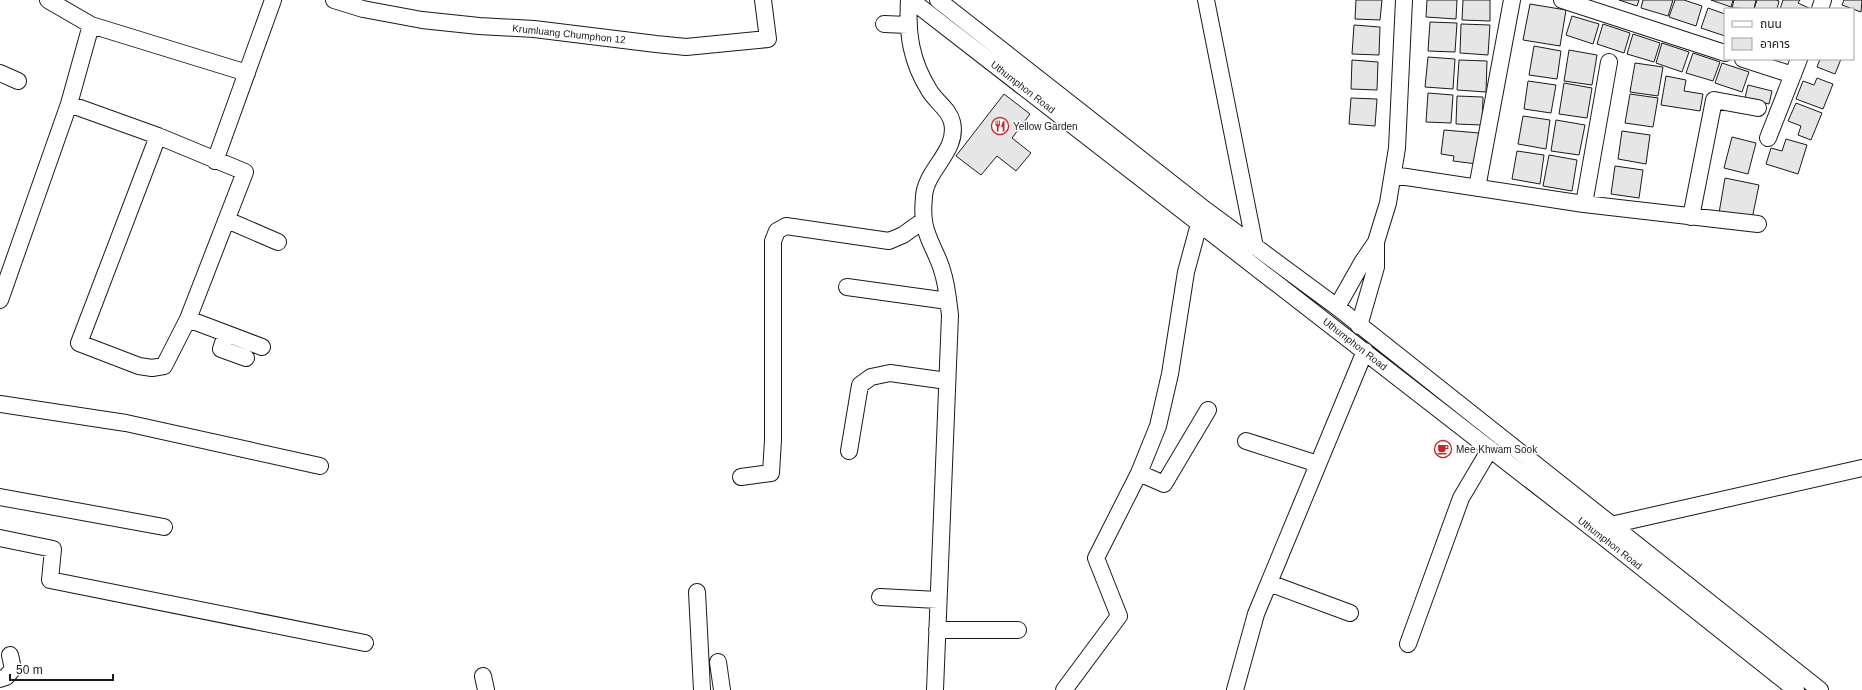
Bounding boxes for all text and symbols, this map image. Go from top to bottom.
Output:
legend [1724,8,1854,60]
text: ถนน [1760,17,1782,31]
street label: Krumluang Chumphon 12 [512,23,627,45]
text: อาคาร [1760,37,1790,51]
street label: Uthumphon Road [989,59,1057,115]
restaurant icon: Yellow Garden [990,116,1010,136]
place label: Yellow Garden [1013,121,1078,132]
street label: Uthumphon Road [1321,316,1389,372]
cafe icon: Mee Khwam Sook [1433,439,1453,459]
place label: Mee Khwam Sook [1456,444,1538,455]
street label: Uthumphon Road [1576,515,1644,571]
scale bar [10,656,113,682]
text: 50 m [16,663,43,677]

